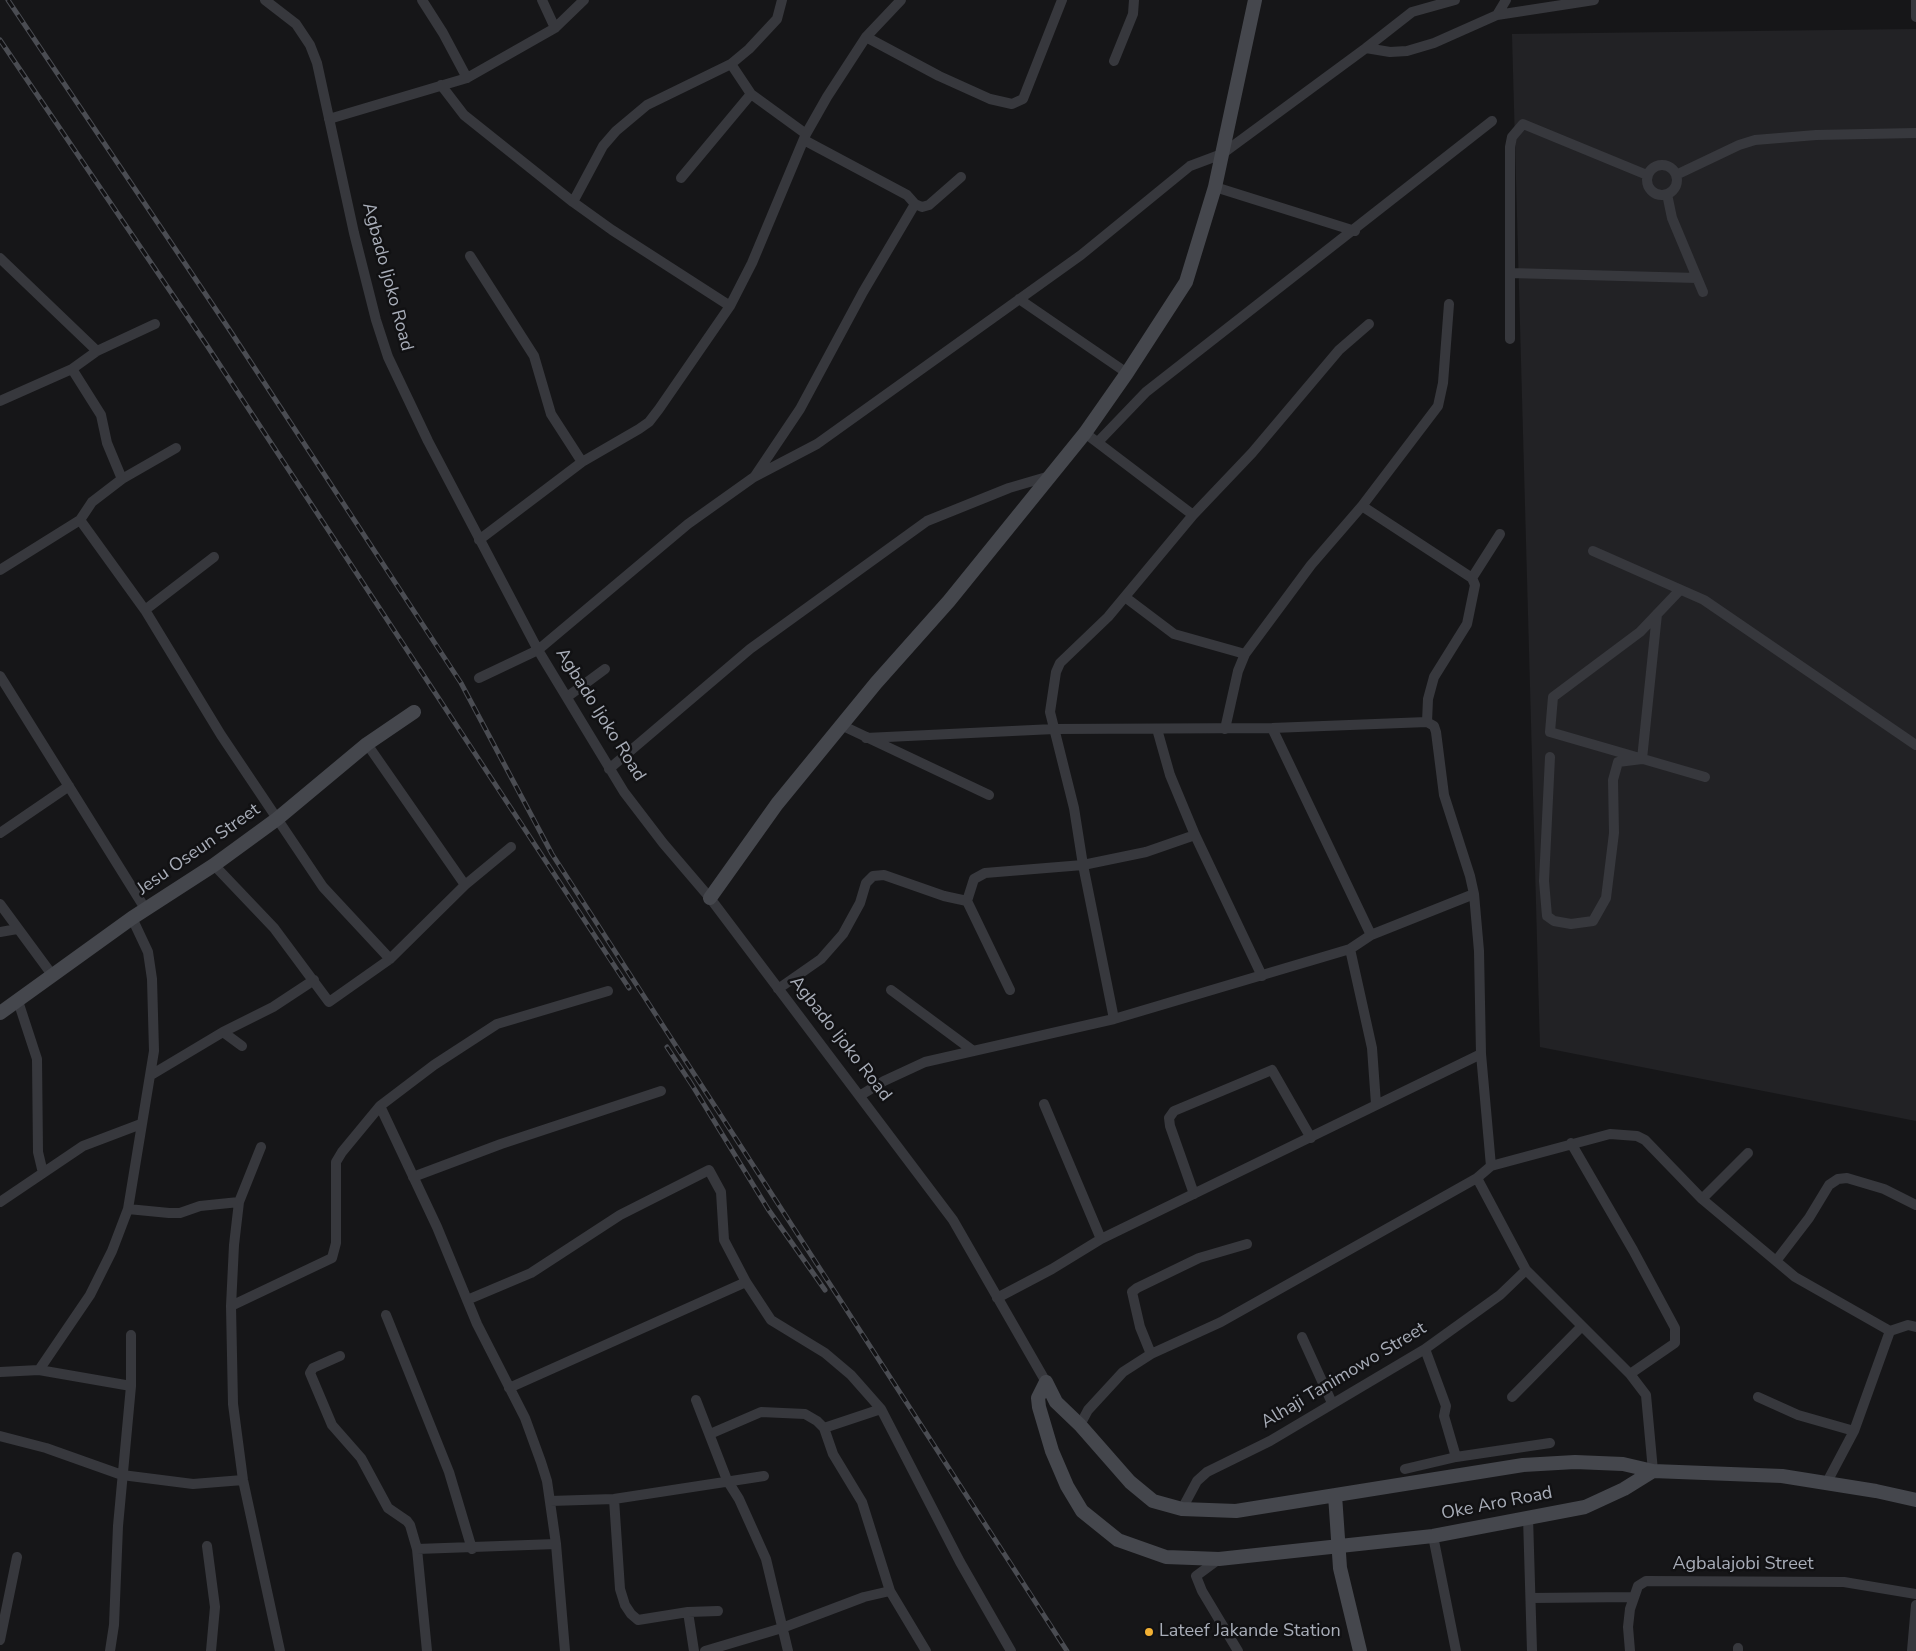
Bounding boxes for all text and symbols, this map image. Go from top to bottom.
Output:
street label: Agbado Ijoko Road [357,200,417,354]
street label: Agbado Ijoko Road [550,644,650,786]
street label: Jesu Oseun Street [133,800,265,900]
street label: Agbado Ijoko Road [784,972,896,1106]
street label: Alhaji Tanimowo Street [1258,1318,1430,1434]
street label: Oke Aro Road [1440,1483,1554,1525]
street label: Agbalajobi Street [1672,1554,1814,1576]
place label: Lateef Jakande Station [1159,1621,1341,1643]
marker: Lateef Jakande Station [1143,1626,1155,1638]

